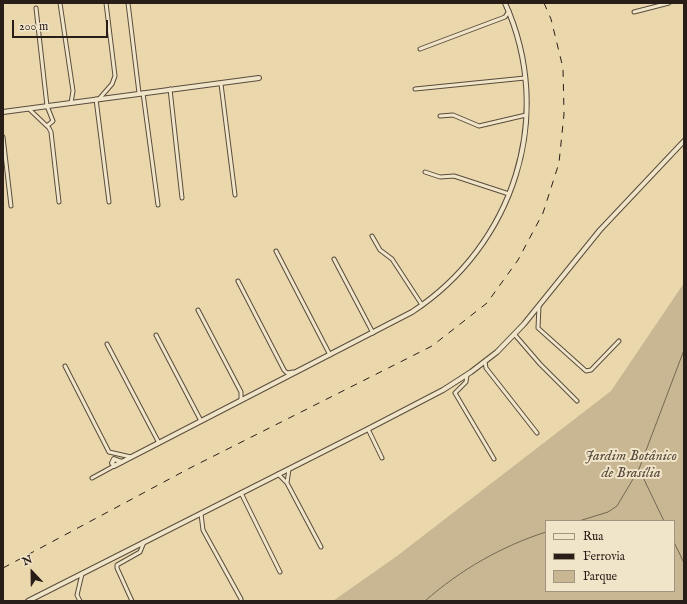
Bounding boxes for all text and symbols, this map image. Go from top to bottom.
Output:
scale bar [14,12,110,38]
text: 200 m [19,19,48,34]
park label: Jardim Botânico de Brasília [585,448,677,483]
legend [545,520,675,592]
text: Rua [583,529,603,544]
text: Ferrovia [583,549,625,564]
north arrow [12,552,52,592]
text: N [20,553,35,569]
text: Parque [583,569,617,584]

